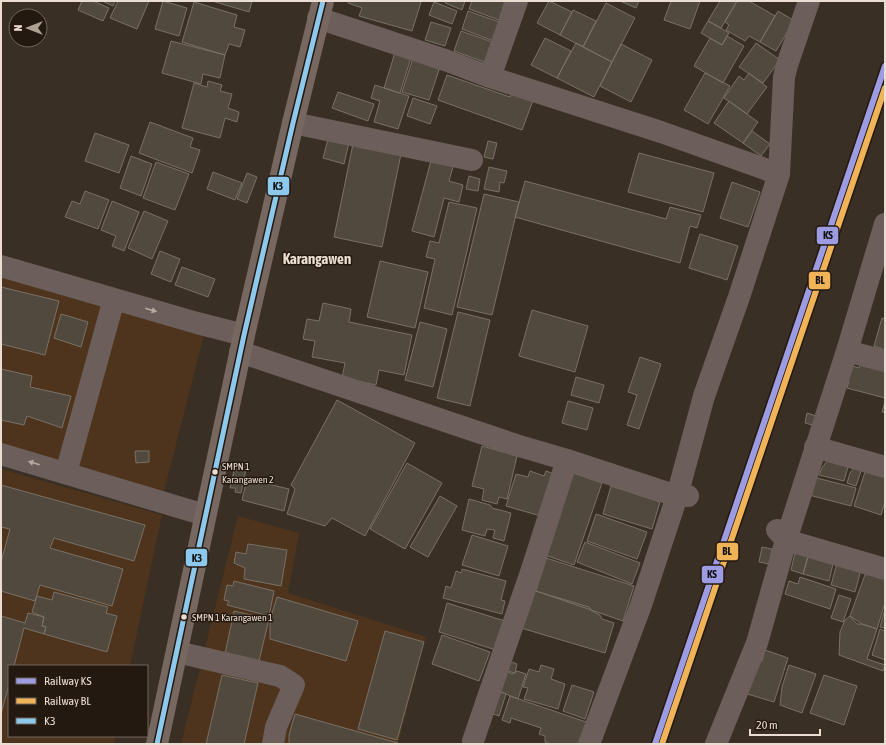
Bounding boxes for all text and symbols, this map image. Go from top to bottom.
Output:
north arrow [8,8,48,48]
text: N [12,25,24,31]
line badge: K3 [267,176,290,196]
text: K3 [273,180,283,192]
line badge: KS [816,226,839,245]
text: KS [823,229,833,241]
district label: Karangawen [283,250,351,267]
line badge: BL [808,271,831,290]
text: BL [815,274,825,286]
one-way arrow [146,307,158,313]
one-way arrow [27,460,39,466]
place label: SMPN 1 Karangawen 2 [222,461,274,485]
marker: SMPN 1 Karangawen 2 [210,467,220,477]
line badge: BL [716,542,739,561]
text: BL [722,545,732,557]
line badge: K3 [185,548,208,567]
text: K3 [192,552,202,564]
line badge: KS [701,565,724,584]
text: KS [707,568,717,580]
marker: SMPN 1 Karangawen 1 [179,612,189,622]
place label: SMPN 1 Karangawen 1 [192,612,273,623]
legend [8,665,148,737]
text: Railway KS [44,674,92,688]
text: Railway BL [44,694,91,708]
scale bar [750,711,820,737]
text: K3 [44,714,56,728]
text: 20 m [756,718,778,732]

